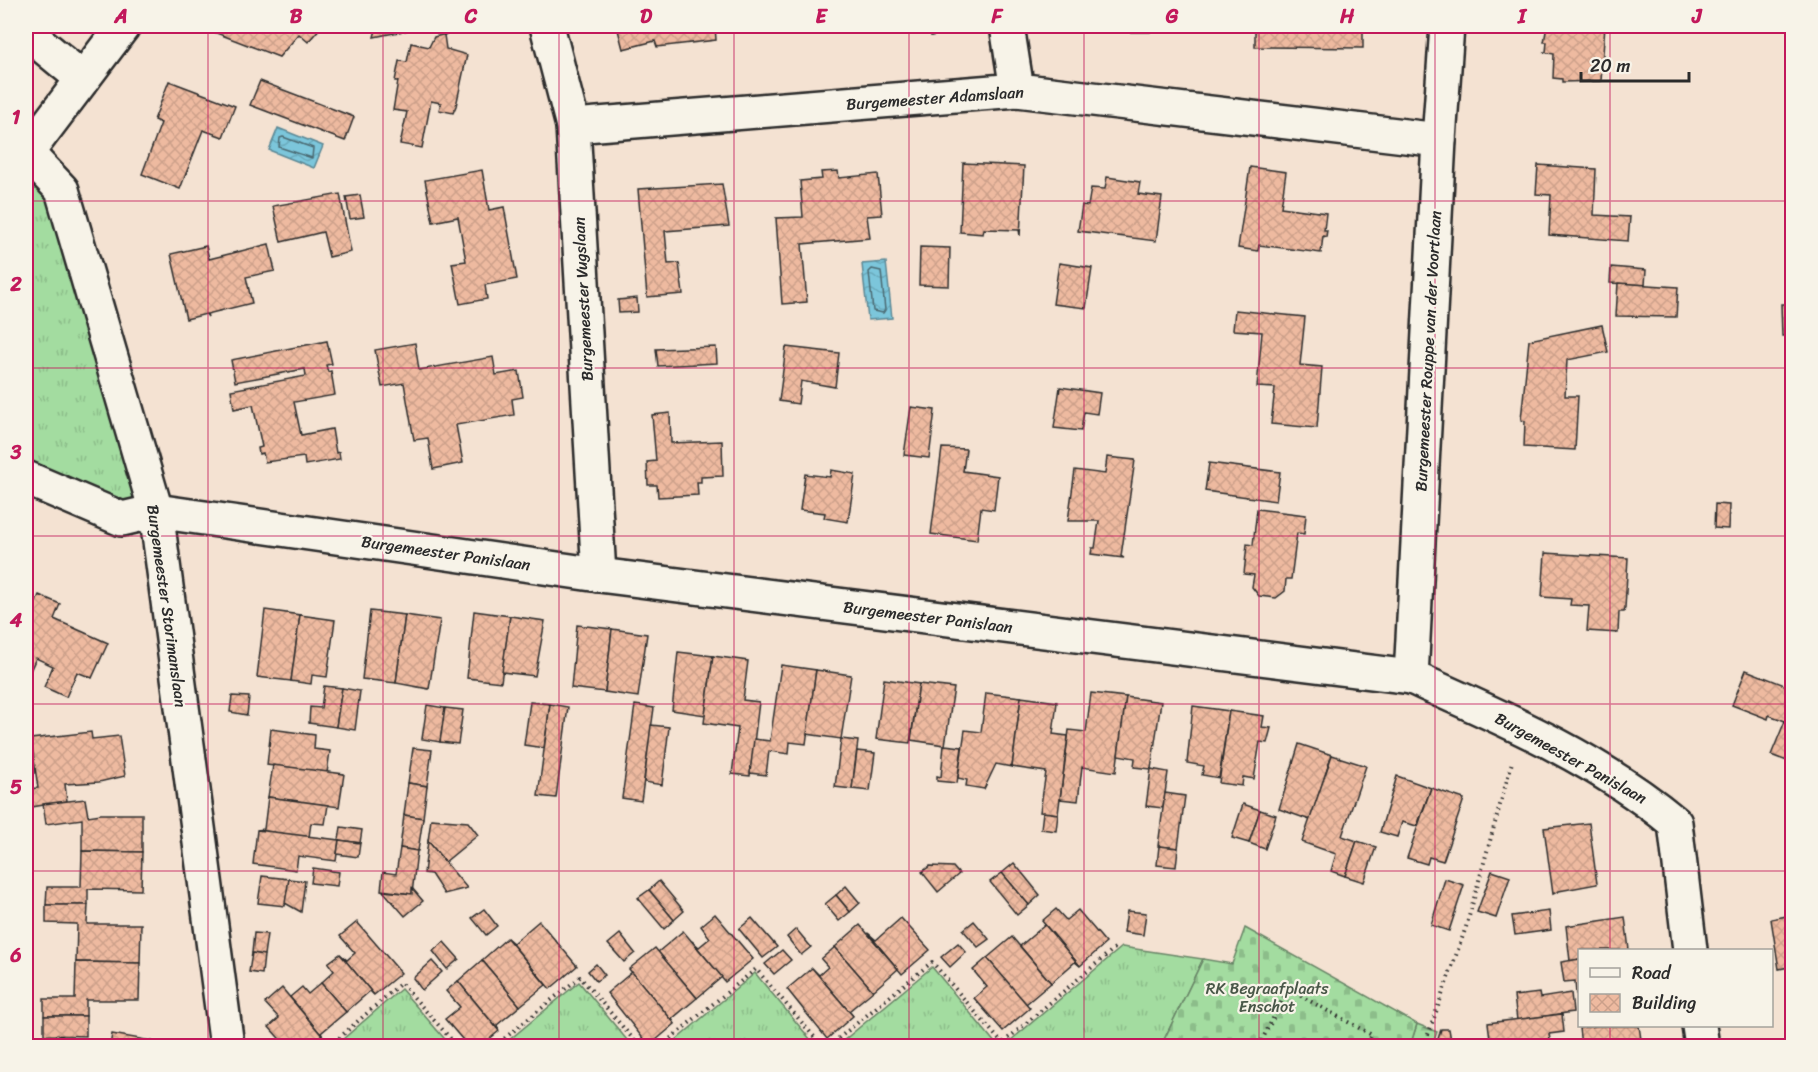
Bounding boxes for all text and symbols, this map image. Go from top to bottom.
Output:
text: A [113,0,128,34]
text: B [290,0,303,34]
text: C [464,0,478,34]
text: D [640,0,653,34]
text: E [815,0,828,34]
text: F [991,0,1004,34]
text: G [1165,0,1179,34]
text: H [1339,0,1355,34]
text: I [1517,0,1528,34]
text: J [1691,0,1703,34]
scale bar [1581,45,1689,83]
text: 20 m [1590,50,1630,82]
street label: Burgemeester Adamslaan [845,77,1025,119]
text: 1 [12,100,21,135]
street label: Burgemeester Rouppe van der Voortlaan [1406,209,1450,492]
street label: Burgemeester Vugslaan [564,216,602,382]
text: 2 [9,267,22,302]
text: 3 [10,435,22,470]
street label: Burgemeester Storimanslaan [138,503,196,710]
street label: Burgemeester Panislaan [360,527,533,579]
street label: Burgemeester Panislaan [842,592,1015,642]
text: 4 [9,603,23,638]
street label: Burgemeester Panislaan [1489,704,1653,812]
text: 5 [10,770,22,805]
text: 6 [9,938,22,973]
legend [1578,949,1773,1027]
text: Road [1632,957,1672,989]
park label: RK Begraafplaats Enschot [1206,974,1329,1021]
text: Building [1632,987,1696,1019]

